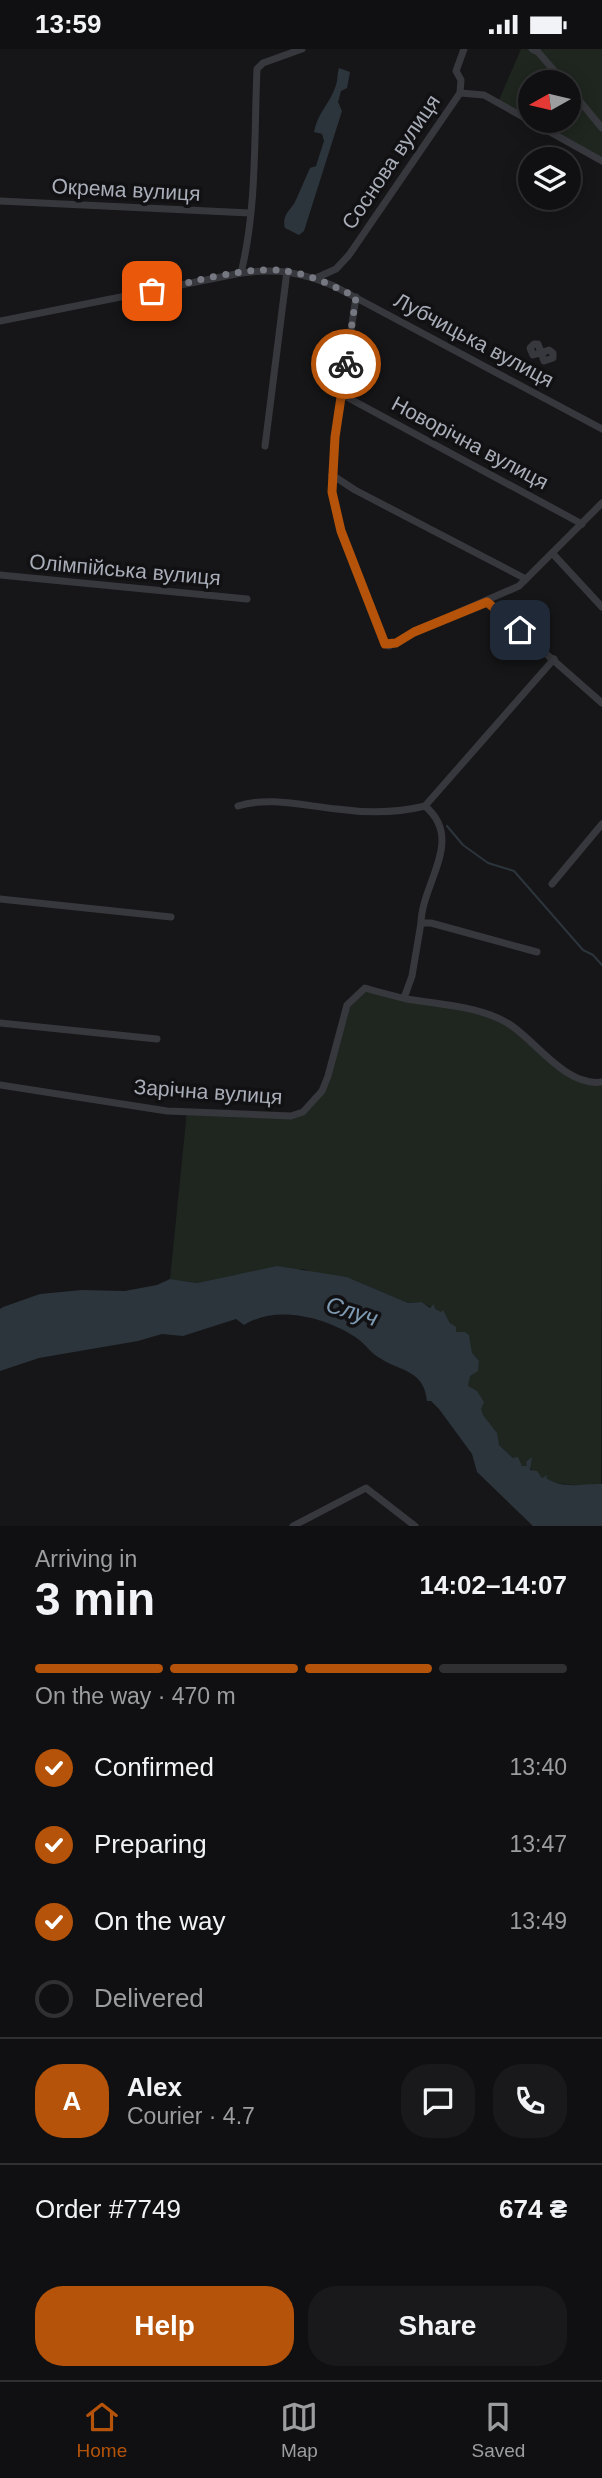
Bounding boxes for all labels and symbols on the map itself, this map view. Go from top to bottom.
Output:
north arrow [518,70,581,133]
street label: Соснова вулиця [337,90,444,233]
street label: Окрема вулиця [51,174,201,205]
pin [122,261,182,321]
street label: Лубчицька вулиця [391,288,558,391]
courier [311,329,381,399]
street label: Новорічна вулиця [388,392,552,494]
street label: Олімпійська вулиця [28,550,222,589]
pin [490,600,550,660]
street label: Зарічна вулиця [133,1075,283,1108]
water label: Случ [323,1291,381,1331]

